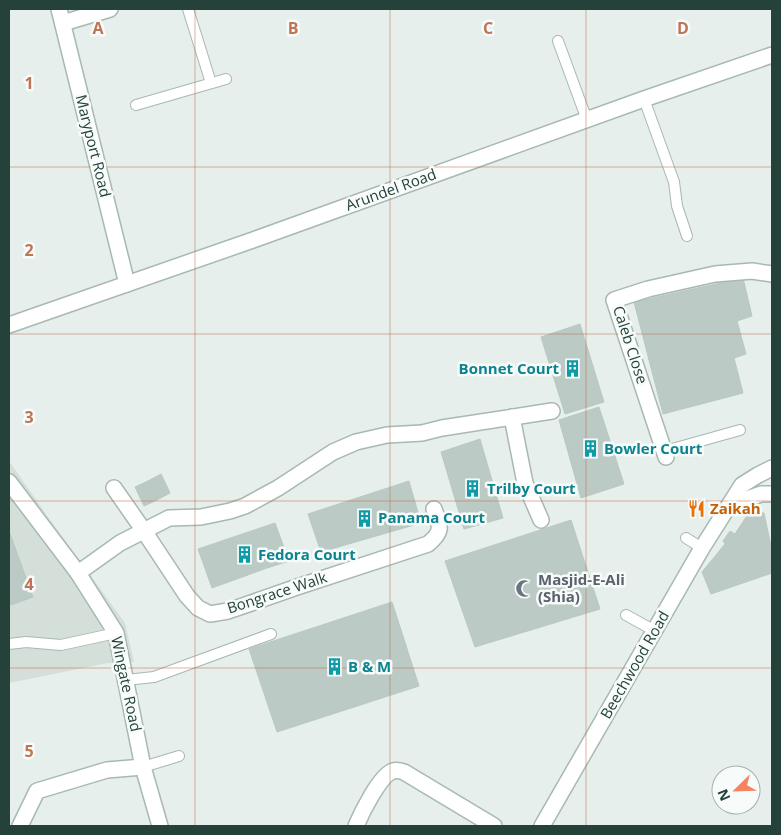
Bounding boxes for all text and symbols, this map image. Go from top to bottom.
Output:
text: A [92,17,104,39]
text: B [288,17,298,39]
text: C [483,17,493,39]
text: D [677,17,689,39]
text: 1 [24,72,34,94]
street label: Maryport Road [72,92,116,199]
street label: Arundel Road [343,163,439,215]
text: 2 [24,239,34,261]
street label: Caleb Close [609,303,653,386]
place label: Bonnet Court [459,358,559,378]
building icon: Bonnet Court [563,359,583,379]
text: 3 [24,406,34,428]
place label: Bowler Court [604,438,703,458]
building icon: Bowler Court [580,439,600,459]
place label: Trilby Court [487,478,576,498]
building icon: Trilby Court [463,479,483,499]
place label: Zaikah [710,498,761,518]
restaurant icon: Zaikah [686,499,706,519]
place label: Panama Court [378,507,486,527]
building icon: Panama Court [354,508,374,528]
place label: Fedora Court [258,544,356,564]
building icon: Fedora Court [234,545,254,565]
street label: Bongrace Walk [224,566,329,618]
place label: Masjid-E-Ali (Shia) [538,569,625,606]
text: 4 [24,573,34,595]
mosque icon: Masjid-E-Ali (Shia) [514,579,534,599]
street label: Beechwood Road [595,607,673,722]
street label: Wingate Road [107,634,147,733]
place label: B & M [348,656,391,676]
building icon: B & M [324,657,344,677]
text: 5 [24,740,34,762]
north arrow [711,765,761,815]
text: N [713,786,735,804]

